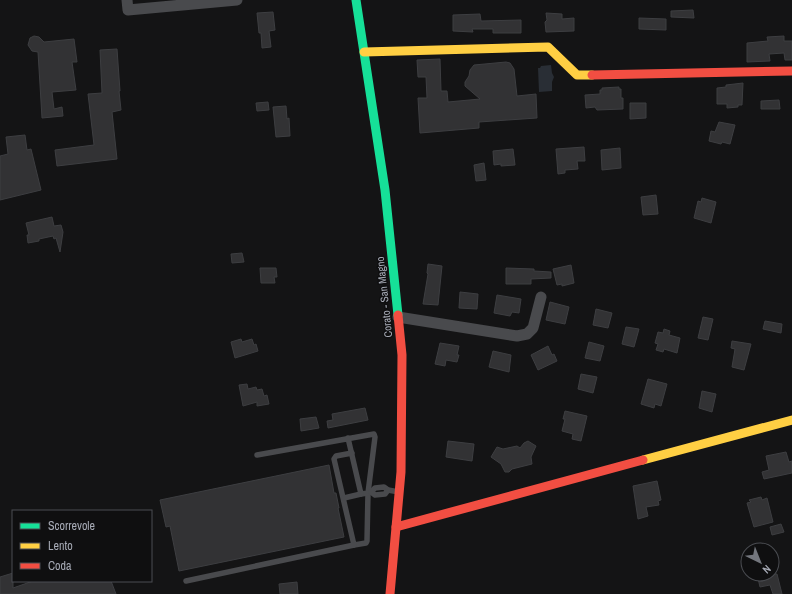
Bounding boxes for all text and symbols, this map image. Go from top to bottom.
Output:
street label: Corato - San Magno [373,256,395,338]
legend [12,510,152,582]
text: Scorrevole [48,518,95,534]
text: Lento [48,538,73,554]
north arrow [740,542,780,582]
text: Coda [48,558,72,574]
text: N [760,562,774,577]

